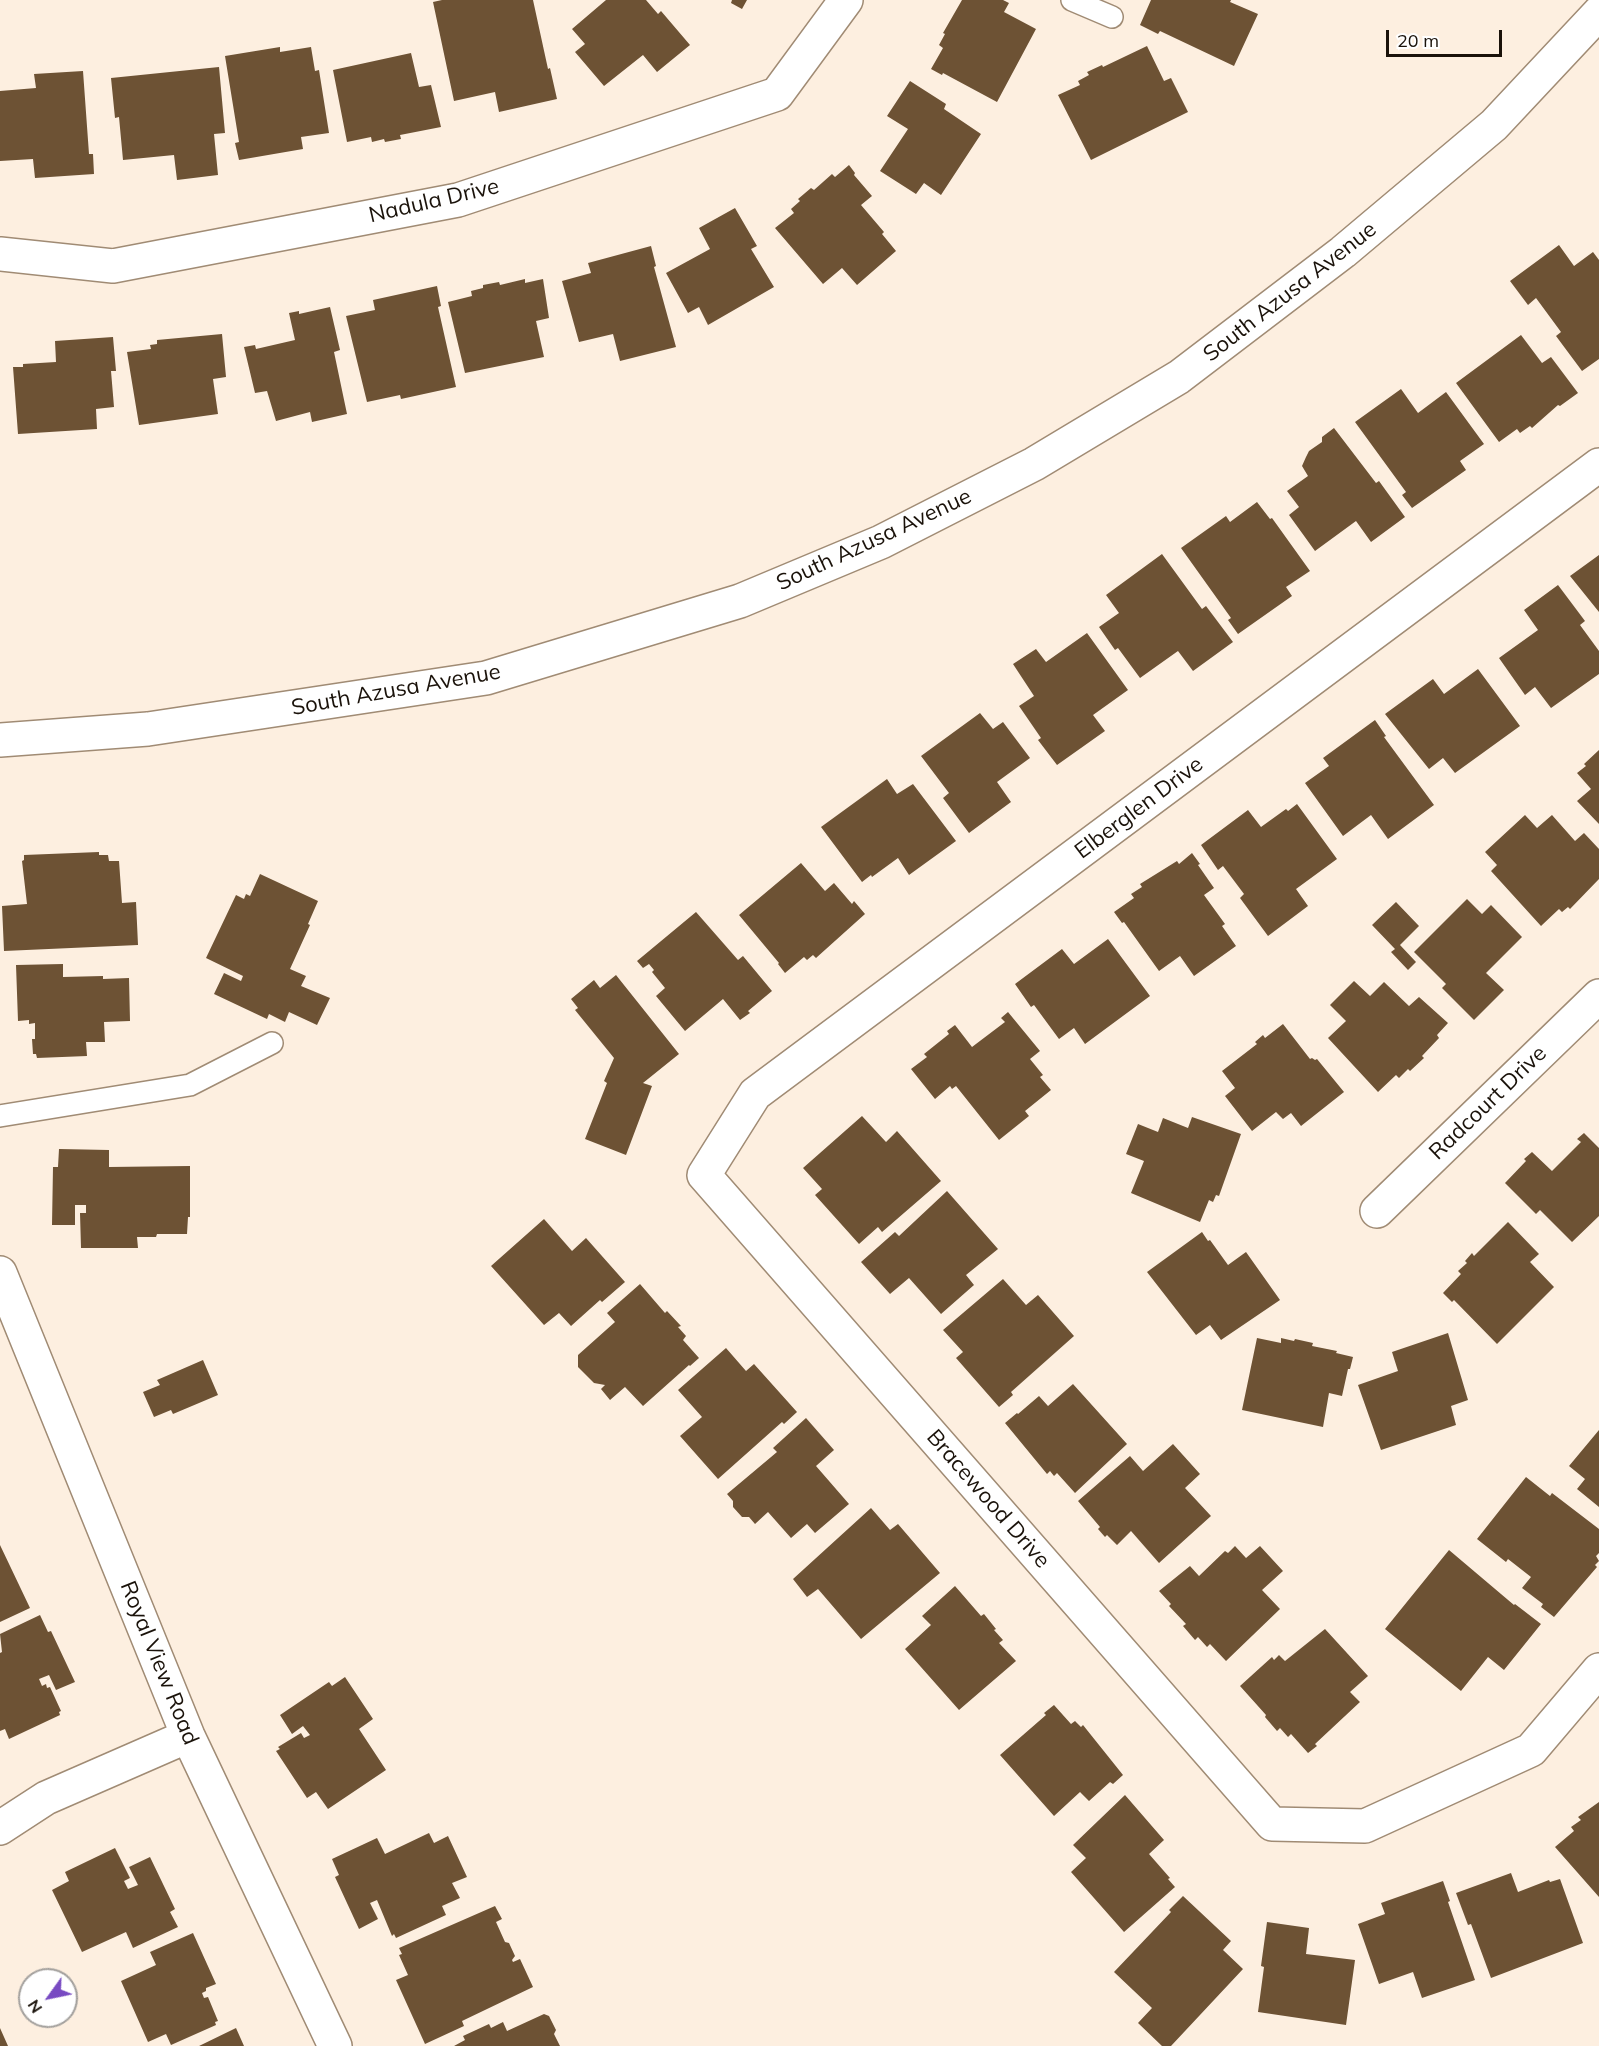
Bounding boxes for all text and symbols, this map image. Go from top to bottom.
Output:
scale bar [1389,18,1504,56]
text: 20 m [1397,29,1439,52]
street label: Nadula Drive [366,173,502,229]
street label: South Azusa Avenue [1198,216,1382,368]
street label: South Azusa Avenue [772,483,976,597]
street label: South Azusa Avenue [289,659,503,721]
street label: Elberglen Drive [1070,751,1208,865]
street label: Radcourt Drive [1424,1040,1552,1166]
street label: Bracewood Drive [921,1424,1055,1574]
street label: Royal View Road [114,1577,204,1749]
north arrow [18,1968,78,2028]
text: N [23,1996,46,2017]

